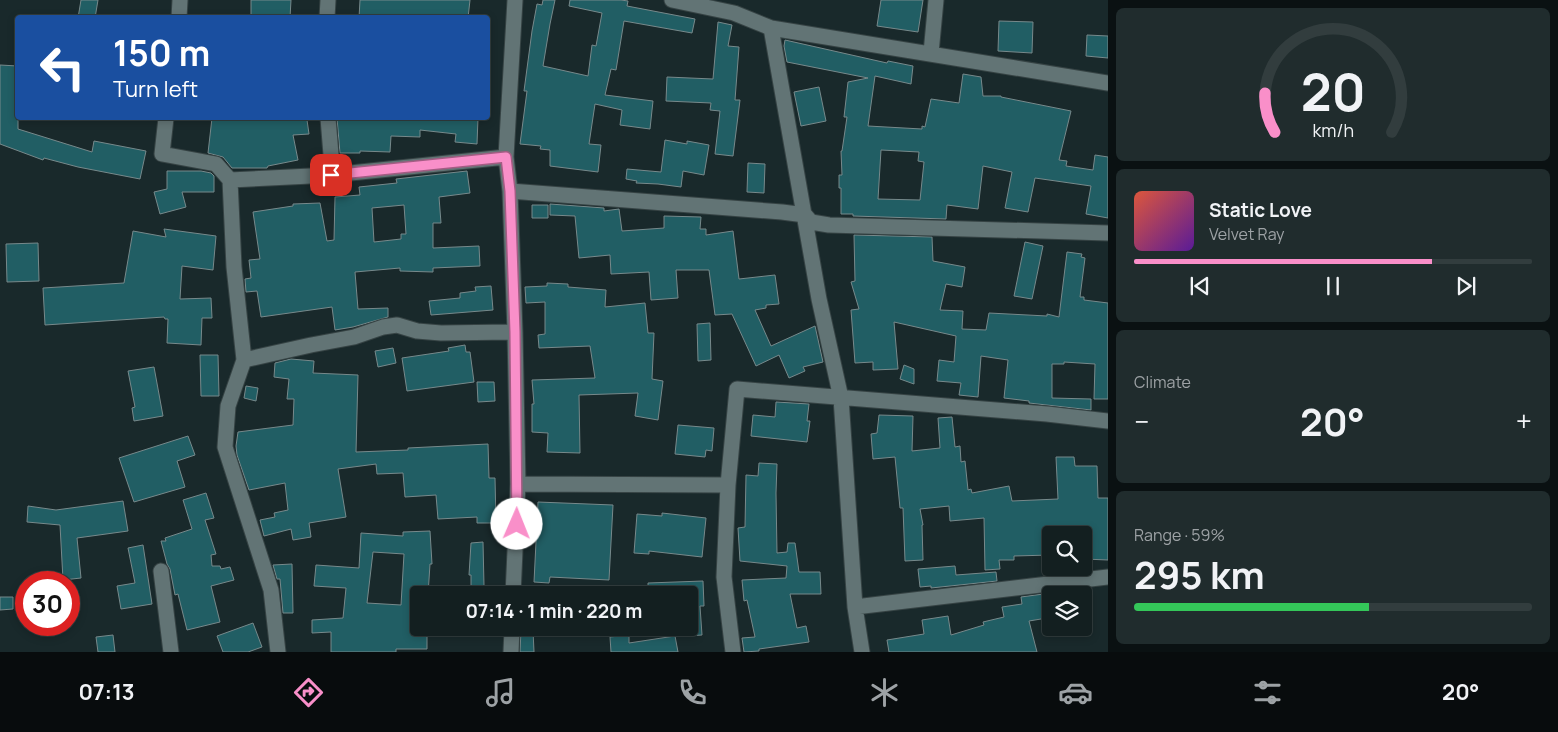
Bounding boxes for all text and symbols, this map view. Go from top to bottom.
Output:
text: 150 m [113,29,210,77]
icon: left [30,35,95,100]
text: 20 [1300,56,1366,127]
text: Turn left [113,74,198,104]
text: km/h [1312,118,1354,142]
pin [310,154,352,196]
icon: arrive [317,161,345,189]
text: Static Love [1209,197,1312,223]
text: Velvet Ray [1209,223,1285,245]
icon: previous [1186,272,1214,300]
icon: pause [1319,272,1347,300]
icon: next [1452,272,1480,300]
text: Climate [1134,371,1191,393]
text: 20° [1300,395,1365,447]
text: − [1134,402,1149,440]
text: + [1516,402,1532,440]
position arrow [490,497,542,549]
text: Range · 59% [1134,524,1225,546]
map controls [1042,526,1092,636]
button: search [1042,526,1092,576]
text: 295 km [1134,548,1265,600]
speed limit sign: 30 [15,571,80,636]
button: layers [1042,586,1092,636]
text: 07:14 · 1 min · 220 m [466,598,642,624]
icon: directions [291,675,326,710]
icon: music [483,675,518,710]
icon: phone [675,675,710,710]
icon: climate [867,675,902,710]
icon: car [1058,675,1093,710]
icon: filters [1250,675,1285,710]
text: 07:13 [78,677,135,707]
text: 20° [1442,677,1480,707]

